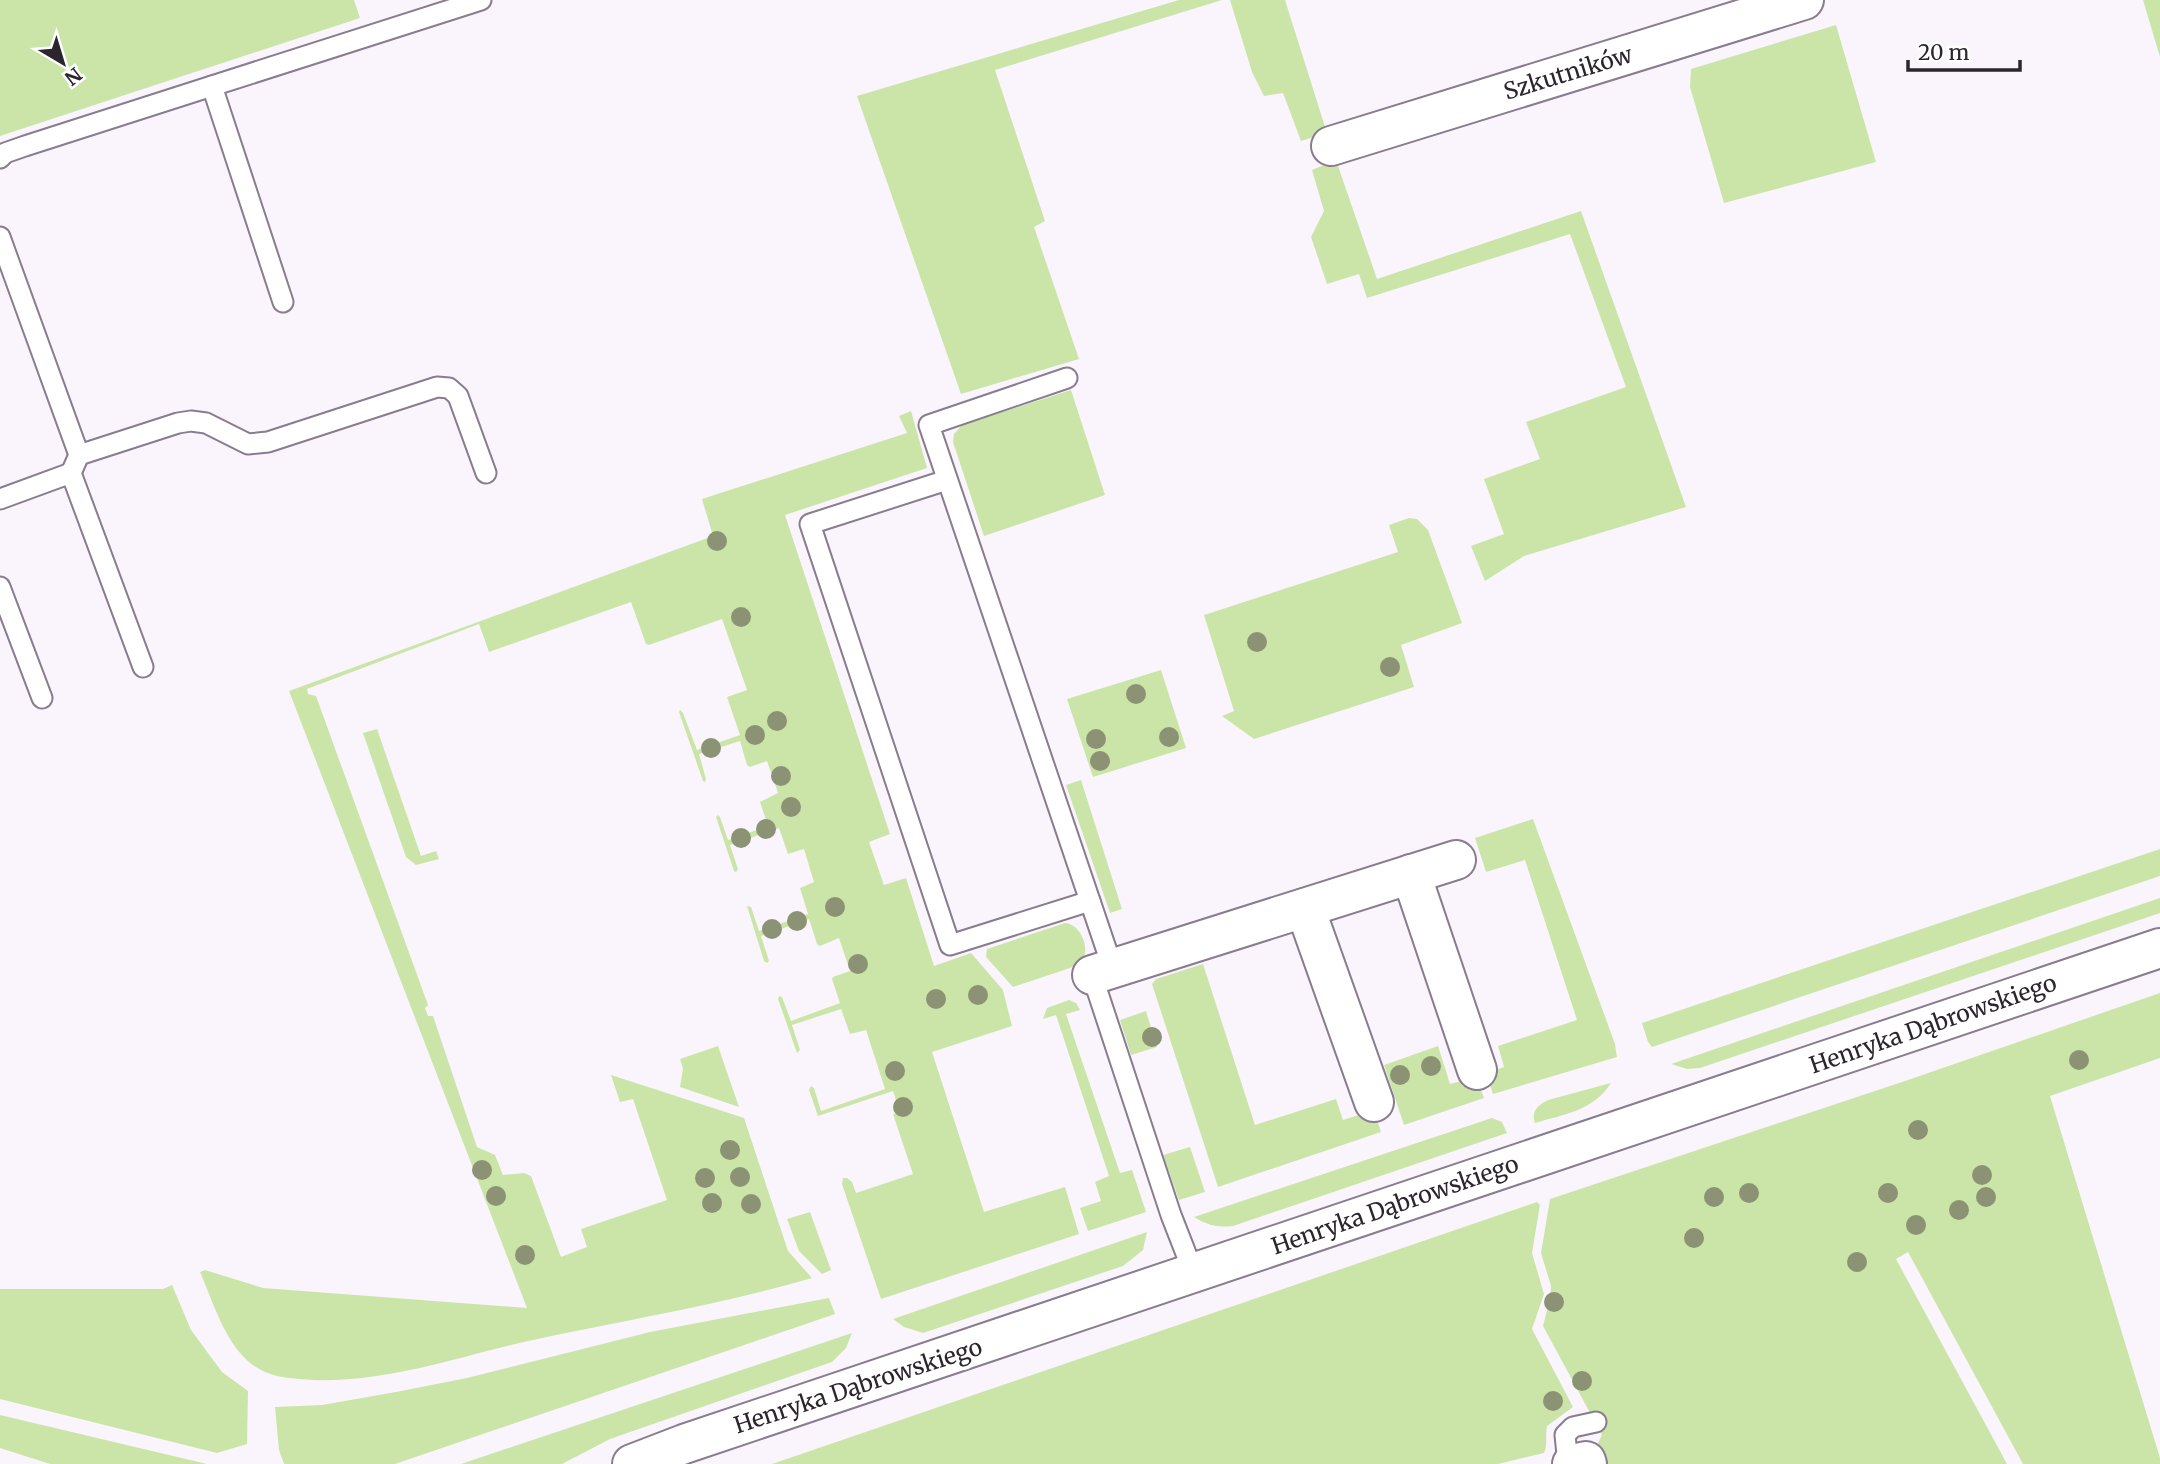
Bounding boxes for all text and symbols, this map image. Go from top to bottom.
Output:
north arrow [28,28,98,98]
scale bar [1908,28,2020,72]
street label: Szkutników [1500,39,1636,106]
text: 20 m [1918,39,1970,66]
text: N [60,62,87,90]
street label: Henryka Dąbrowskiego [1805,968,2060,1079]
street label: Henryka Dąbrowskiego [1267,1149,1522,1260]
street label: Henryka Dąbrowskiego [730,1332,986,1439]

